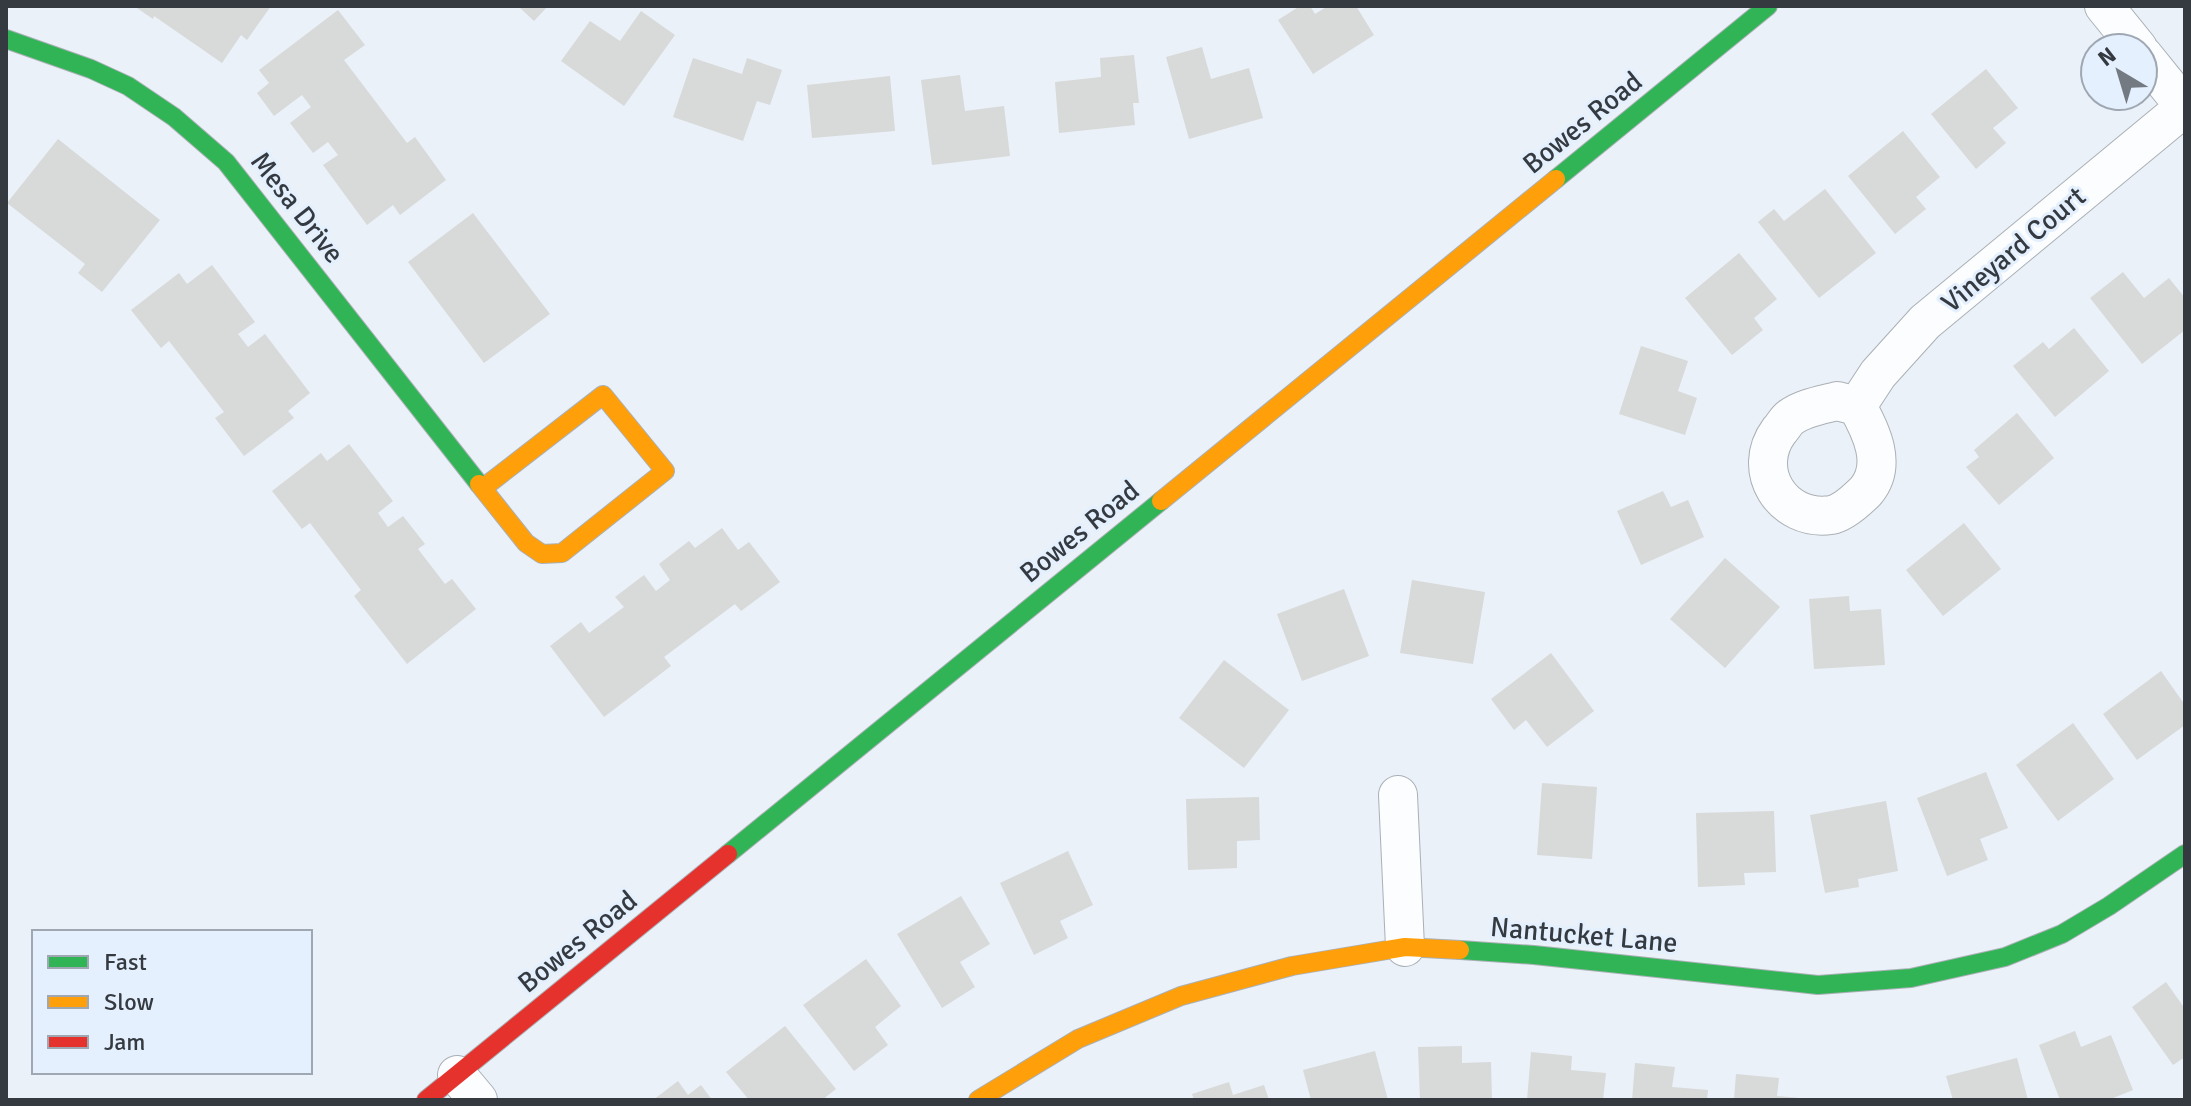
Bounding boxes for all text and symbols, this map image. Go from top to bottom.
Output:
north arrow [2079,32,2159,112]
text: N [2093,41,2121,72]
street label: Bowes Road [1516,64,1649,181]
street label: Mesa Drive [243,145,351,270]
street label: Vineyard Court [1935,179,2093,320]
street label: Bowes Road [1013,473,1146,590]
street label: Bowes Road [511,883,644,1000]
street label: Nantucket Lane [1489,910,1679,960]
legend [32,930,312,1074]
text: Fast [104,947,147,977]
text: Slow [104,987,154,1017]
text: Jam [104,1027,145,1057]

